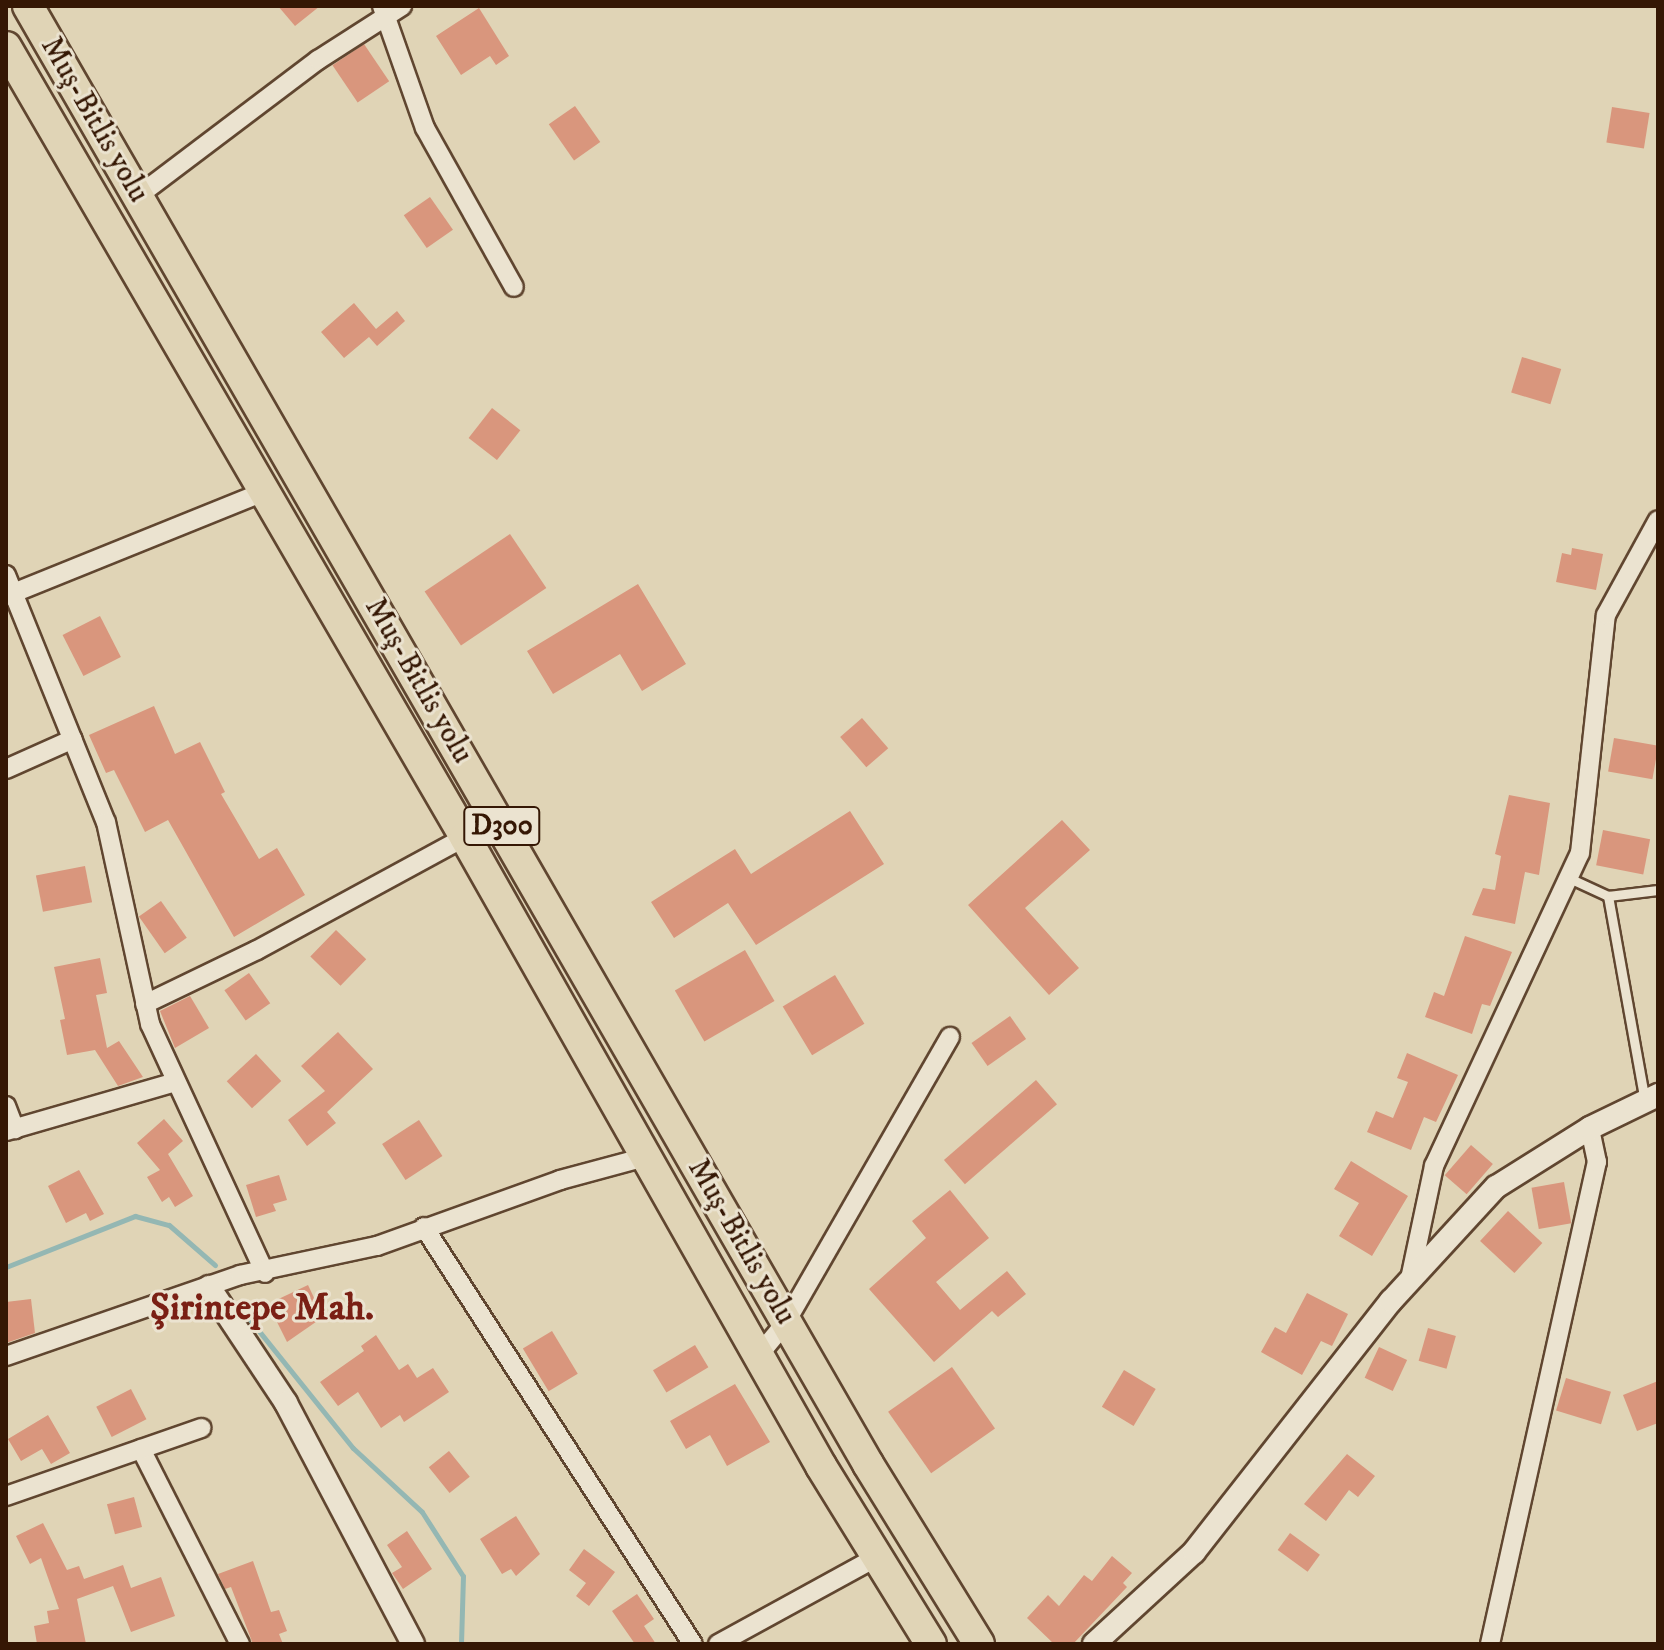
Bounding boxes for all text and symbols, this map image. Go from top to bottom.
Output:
street label: Muş-Bitlis yolu [32,31,156,209]
street label: Muş-Bitlis yolu [356,592,480,770]
road number: D300 [462,802,542,850]
street label: Muş-Bitlis yolu [679,1153,803,1331]
district label: Şirintepe Mah. [150,1286,374,1332]

